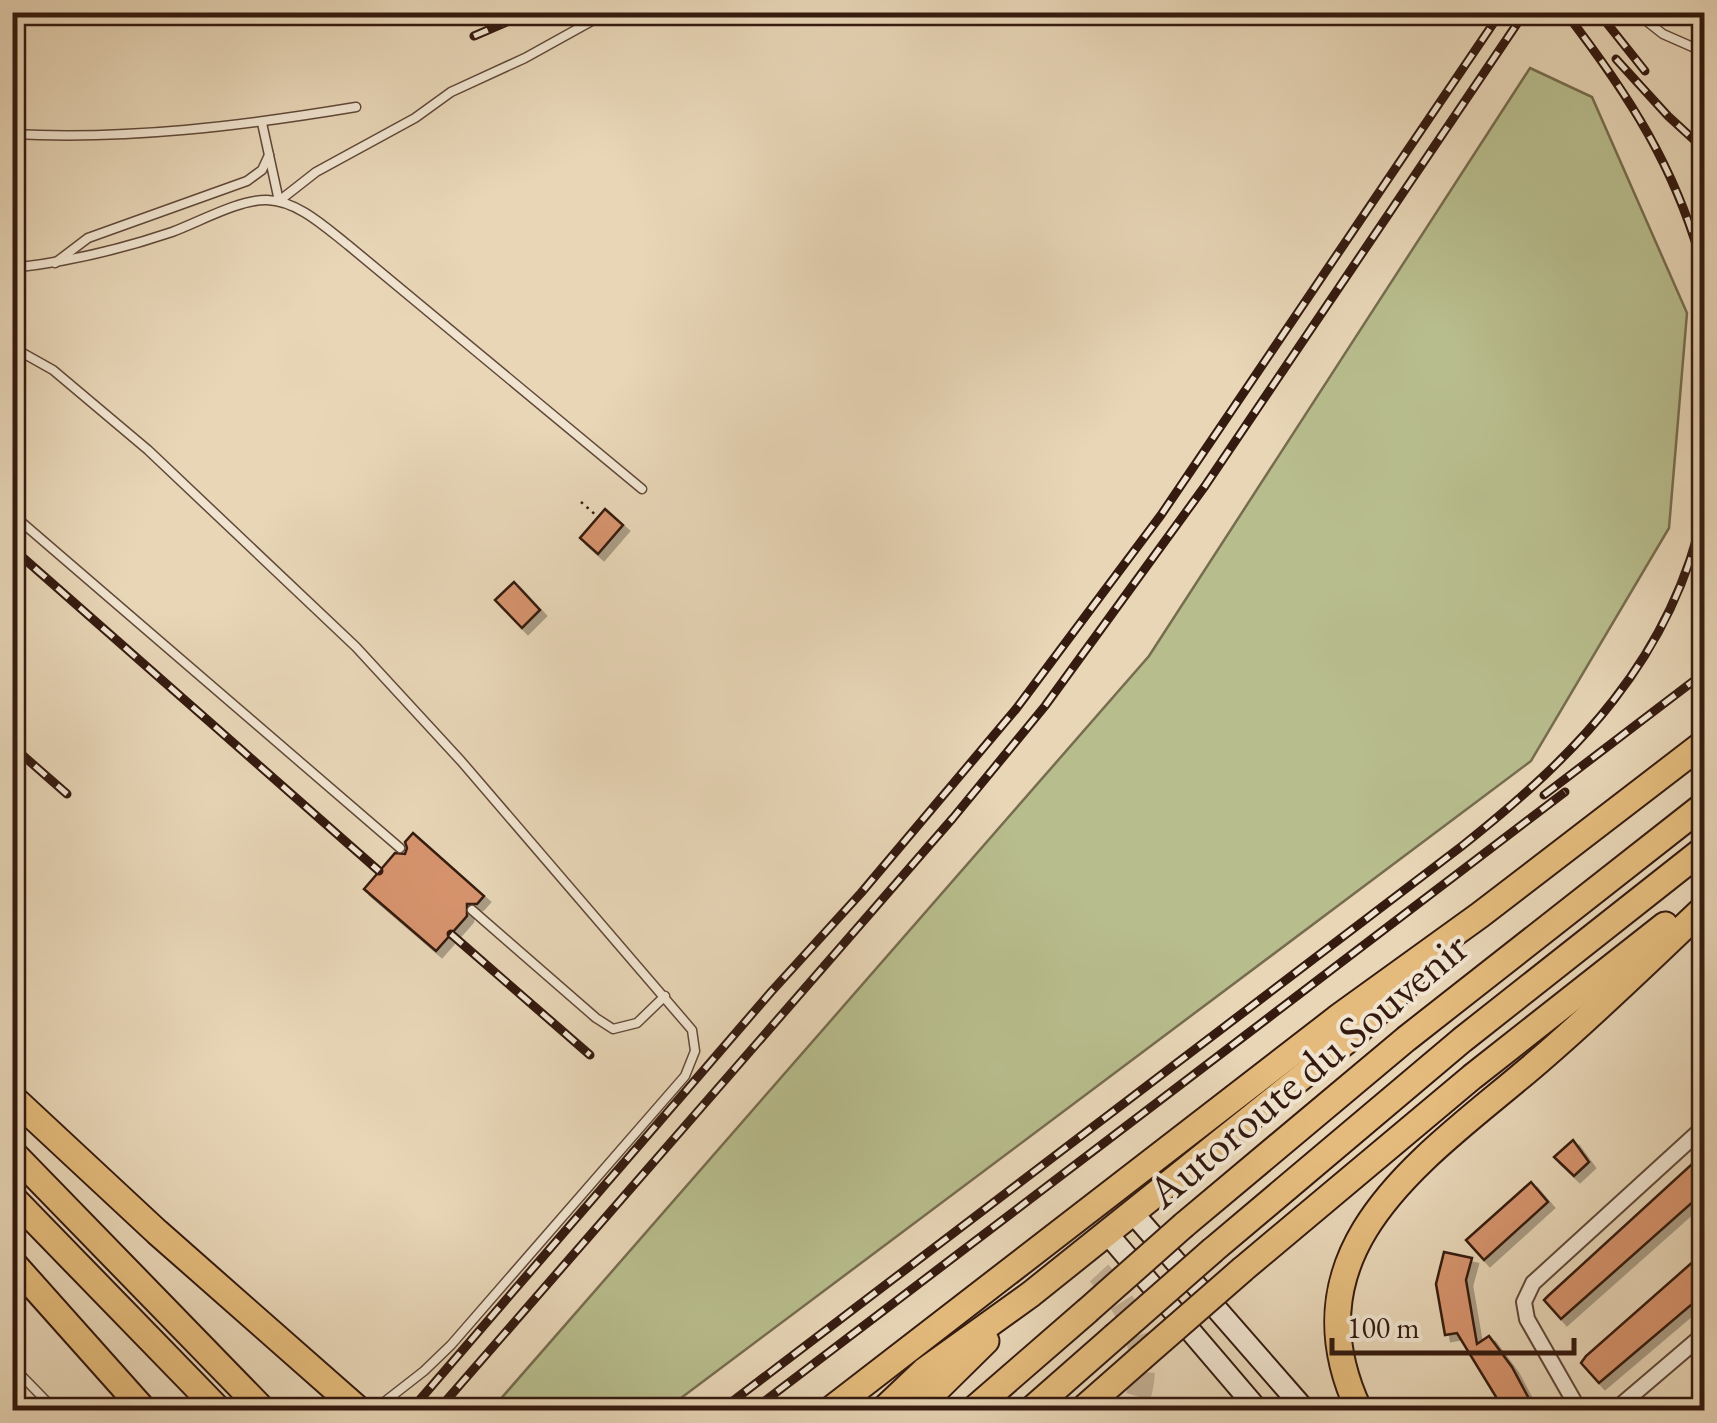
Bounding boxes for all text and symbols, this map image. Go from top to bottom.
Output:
street label: Autoroute du Souvenir [1134,918,1479,1221]
scale bar [1332,1293,1574,1355]
text: 100 m [1347,1308,1420,1347]

